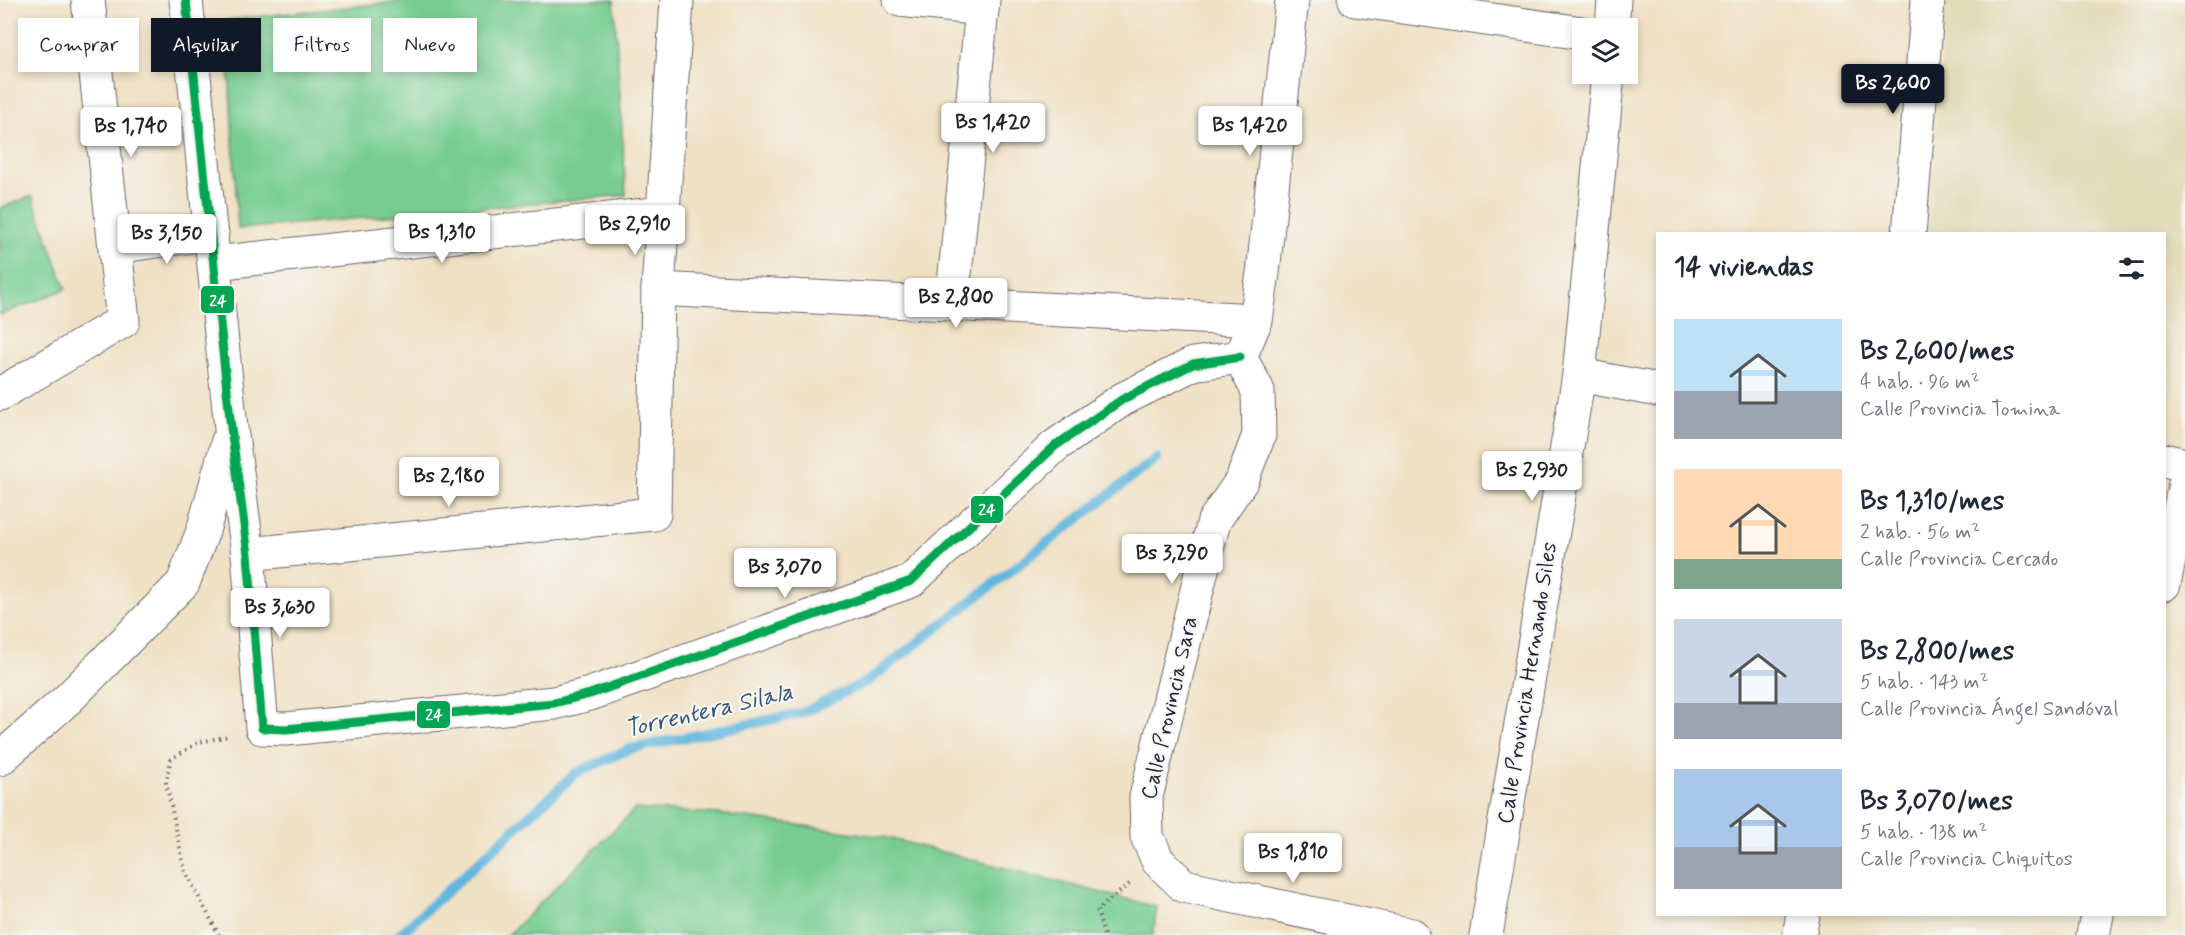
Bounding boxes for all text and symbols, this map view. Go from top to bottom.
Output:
chip: Comprar [18,18,139,72]
chip: Alquilar [151,18,261,72]
chip: Filtros [273,18,371,72]
chip: Nuevo [383,18,477,72]
map controls [1572,18,1638,84]
button: layers [1572,18,1638,84]
pin: Bs 2,600 [1831,64,1955,115]
text: Bs 2,600 [1855,70,1931,97]
pin: Bs 1,420 [931,103,1055,154]
pin: Bs 1,420 [1188,106,1312,157]
pin: Bs 1,740 [69,107,193,158]
text: Bs 1,420 [955,109,1031,136]
text: Bs 1,420 [1212,112,1288,139]
text: Bs 1,740 [94,113,168,140]
pin: Bs 2,910 [573,205,697,256]
text: Bs 2,910 [599,211,671,238]
pin: Bs 1,310 [380,213,504,264]
pin: Bs 3,150 [105,214,229,265]
text: Bs 1,310 [408,219,476,246]
text: Bs 3,150 [131,220,203,247]
text: 14 viviendas [1674,251,1814,285]
icon: filters [2115,252,2148,285]
pin: Bs 2,800 [894,278,1018,329]
text: Bs 2,800 [918,284,994,311]
line badge: 24 [200,285,235,314]
text: 24 [209,291,227,312]
text: Bs 2,600/mes [1860,335,2014,369]
icon: home [1722,343,1794,415]
text: 4 hab. · 96 m² [1860,369,1980,396]
text: Calle Provincia Tomina [1860,396,2060,423]
pin: Bs 2,930 [1470,451,1594,502]
pin: Bs 2,180 [387,457,511,508]
text: Bs 2,930 [1496,457,1568,484]
text: Bs 2,180 [413,463,485,490]
text: Bs 1,310/mes [1860,485,2004,519]
icon: home [1722,493,1794,565]
line badge: 24 [970,495,1004,524]
text: 24 [978,500,996,521]
text: 2 hab. · 56 m² [1860,519,1980,546]
pin: Bs 3,290 [1110,534,1234,585]
text: Bs 3,290 [1136,540,1208,567]
street label: Calle Provincia Hernando Siles [1492,540,1564,826]
text: Calle Provincia Cercado [1860,546,2058,573]
pin: Bs 3,070 [723,548,847,599]
text: Bs 3,070 [748,554,822,581]
pin: Bs 3,630 [218,588,342,639]
text: Bs 3,630 [245,594,315,621]
street label: Calle Provincia Sara [1135,614,1205,802]
text: Bs 2,800/mes [1860,635,2014,669]
icon: home [1722,643,1794,715]
text: 5 hab. · 143 m² [1860,669,1988,696]
water label: Torrentera Silala [622,677,796,745]
text: Calle Provincia Ángel Sandóval [1860,696,2118,723]
line badge: 24 [416,700,451,729]
text: 24 [425,705,443,726]
text: Bs 3,070/mes [1860,785,2013,819]
icon: home [1722,793,1794,865]
text: 5 hab. · 138 m² [1860,819,1987,846]
pin: Bs 1,810 [1231,833,1355,884]
text: Bs 1,810 [1258,839,1328,866]
text: Calle Provincia Chiquitos [1860,846,2073,873]

